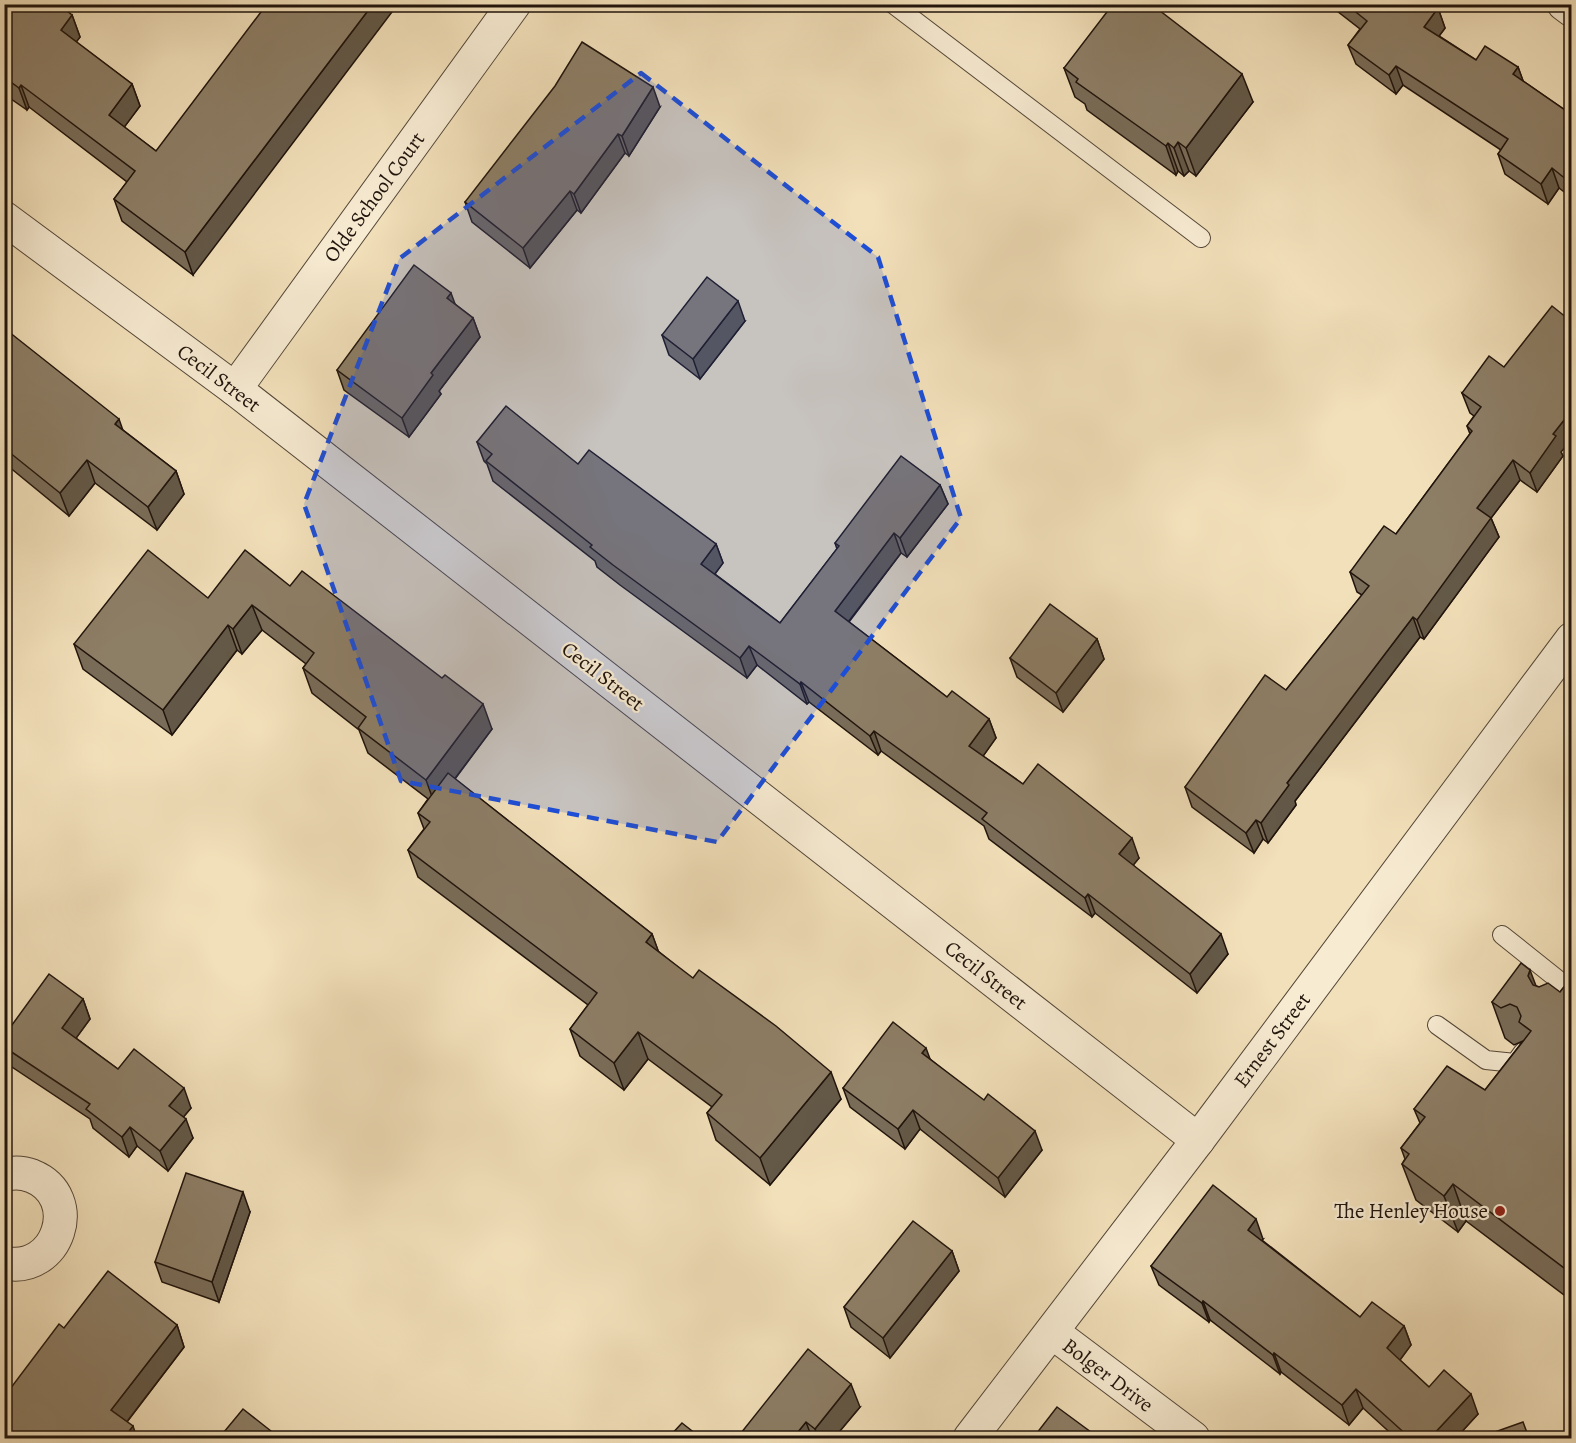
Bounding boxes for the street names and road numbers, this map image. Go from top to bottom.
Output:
street label: Olde School Court [317,126,431,268]
street label: Cecil Street [171,337,267,419]
street label: Cecil Street [556,635,650,717]
street label: Cecil Street [939,934,1033,1016]
street label: Ernest Street [1227,987,1317,1093]
street label: Bolger Drive [1057,1332,1159,1418]

